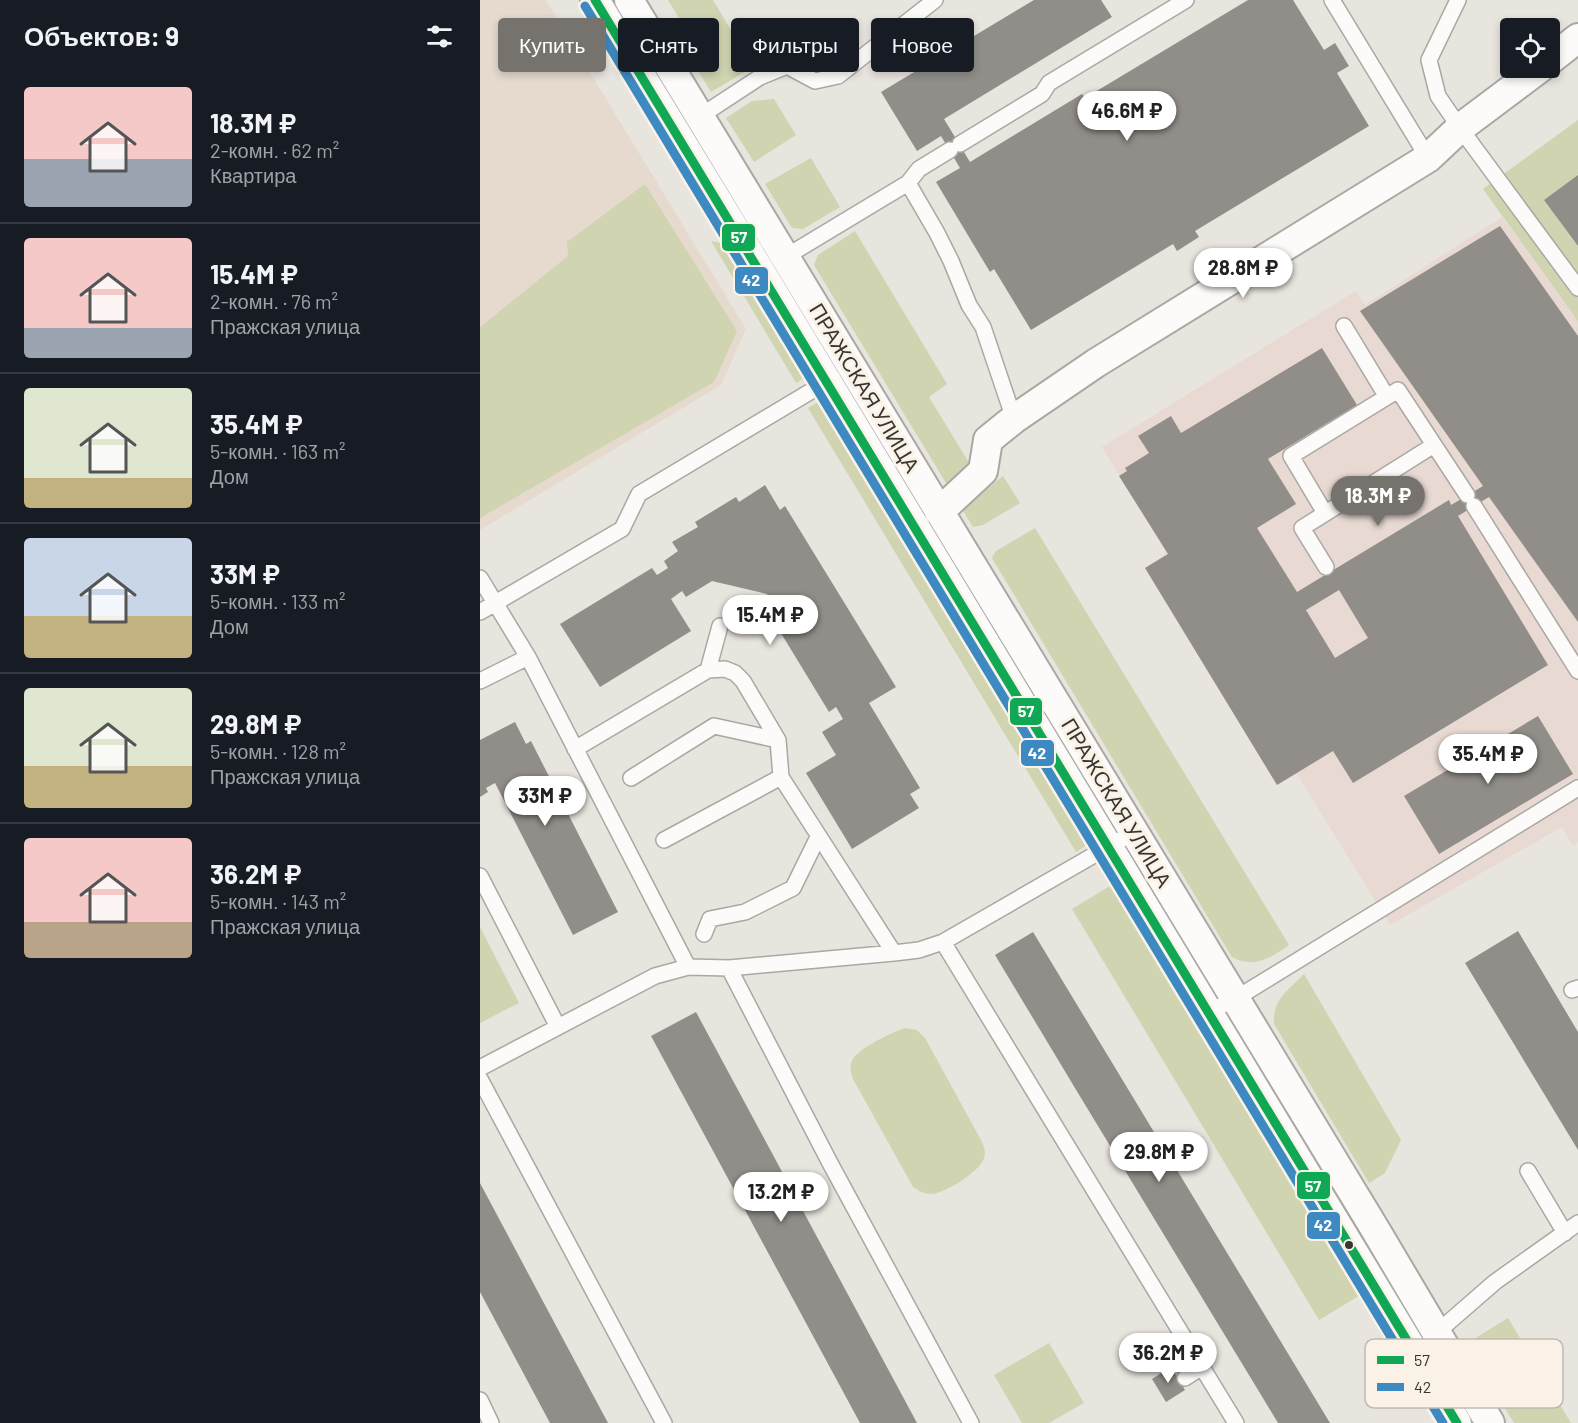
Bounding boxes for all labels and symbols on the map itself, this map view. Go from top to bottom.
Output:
pin: 46.6M ₽ [1072,91,1182,142]
line badge: 57 [721,223,756,252]
text: 57 [731,227,747,246]
pin: 28.8M ₽ [1188,248,1298,299]
line badge: 42 [734,266,769,295]
text: 42 [742,270,760,289]
street label: ПРАЖСКАЯ УЛИЦА [805,298,926,476]
pin: 18.3M ₽ [1323,476,1433,527]
pin: 15.4M ₽ [715,595,825,646]
line badge: 57 [1009,697,1043,726]
text: 57 [1018,701,1034,720]
street label: ПРАЖСКАЯ УЛИЦА [1057,713,1178,891]
pin: 35.4M ₽ [1433,734,1543,785]
line badge: 42 [1020,739,1055,767]
text: 42 [1028,743,1046,762]
pin: 33M ₽ [503,776,587,827]
pin: 29.8M ₽ [1104,1132,1214,1183]
line badge: 57 [1296,1171,1331,1200]
pin: 13.2M ₽ [726,1172,836,1223]
text: 57 [1305,1176,1321,1195]
line badge: 42 [1306,1211,1341,1240]
text: 42 [1314,1215,1332,1234]
unlabelled marker [1343,1239,1355,1251]
pin: 36.2M ₽ [1113,1333,1223,1384]
legend [1365,1339,1563,1408]
text: 57 [1414,1350,1430,1369]
text: 42 [1414,1377,1431,1396]

